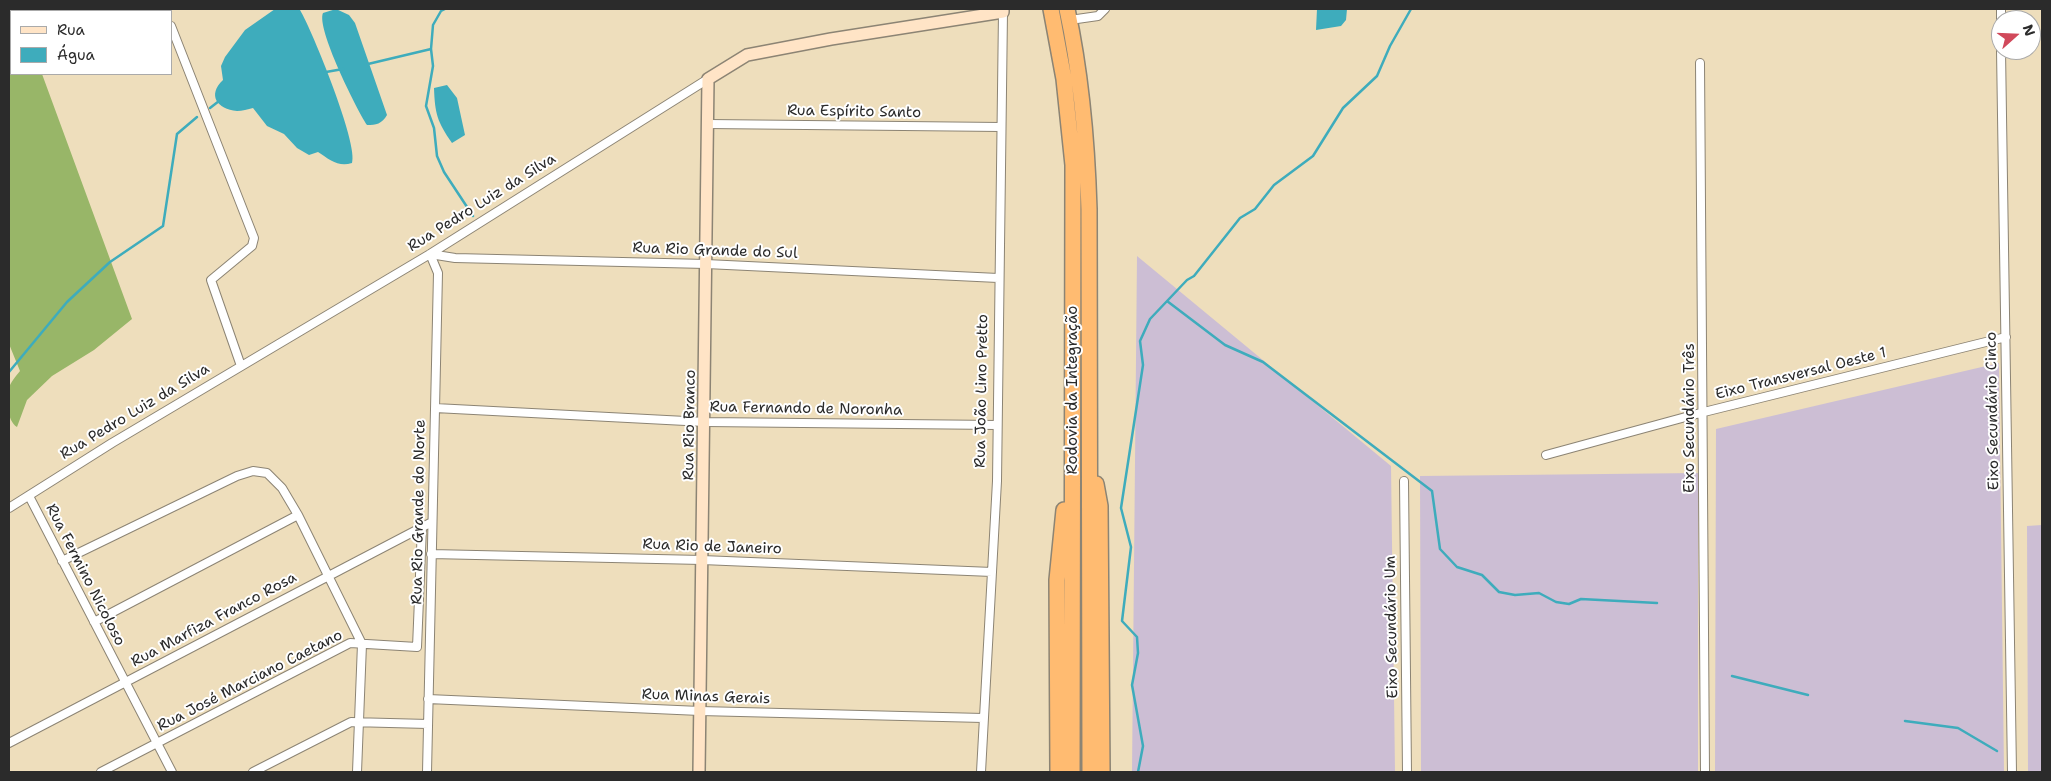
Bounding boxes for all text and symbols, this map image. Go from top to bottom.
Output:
legend [10,10,172,75]
north arrow [1991,10,2041,60]
text: Rua [57,20,85,40]
text: N [2019,22,2040,39]
text: Água [57,45,95,65]
street label: Rua Espírito Santo [787,102,921,122]
street label: Rua Pedro Luiz da Silva [405,150,559,256]
street label: Rua Rio Grande do Sul [632,239,798,263]
street label: Rodovia da Integração [1064,306,1082,474]
street label: Rua João Lino Pretto [972,314,992,468]
street label: Eixo Secundário Cinco [1983,332,2003,490]
street label: Eixo Secundário Três [1681,343,1699,493]
street label: Eixo Transversal Oeste 1 [1714,344,1888,404]
street label: Rua Pedro Luiz da Silva [57,360,213,464]
street label: Rua Rio Branco [680,369,700,481]
street label: Rua Fernando de Noronha [709,398,903,420]
street label: Rua Rio Grande do Norte [408,419,430,605]
street label: Rua Fermino Nicoloso [41,501,129,649]
street label: Rua Rio de Janeiro [642,536,782,558]
street label: Eixo Secundário Um [1382,555,1402,699]
street label: Rua Marfiza Franco Rosa [128,569,300,671]
street label: Rua José Marciano Caetano [154,626,346,736]
street label: Rua Minas Gerais [641,686,771,708]

